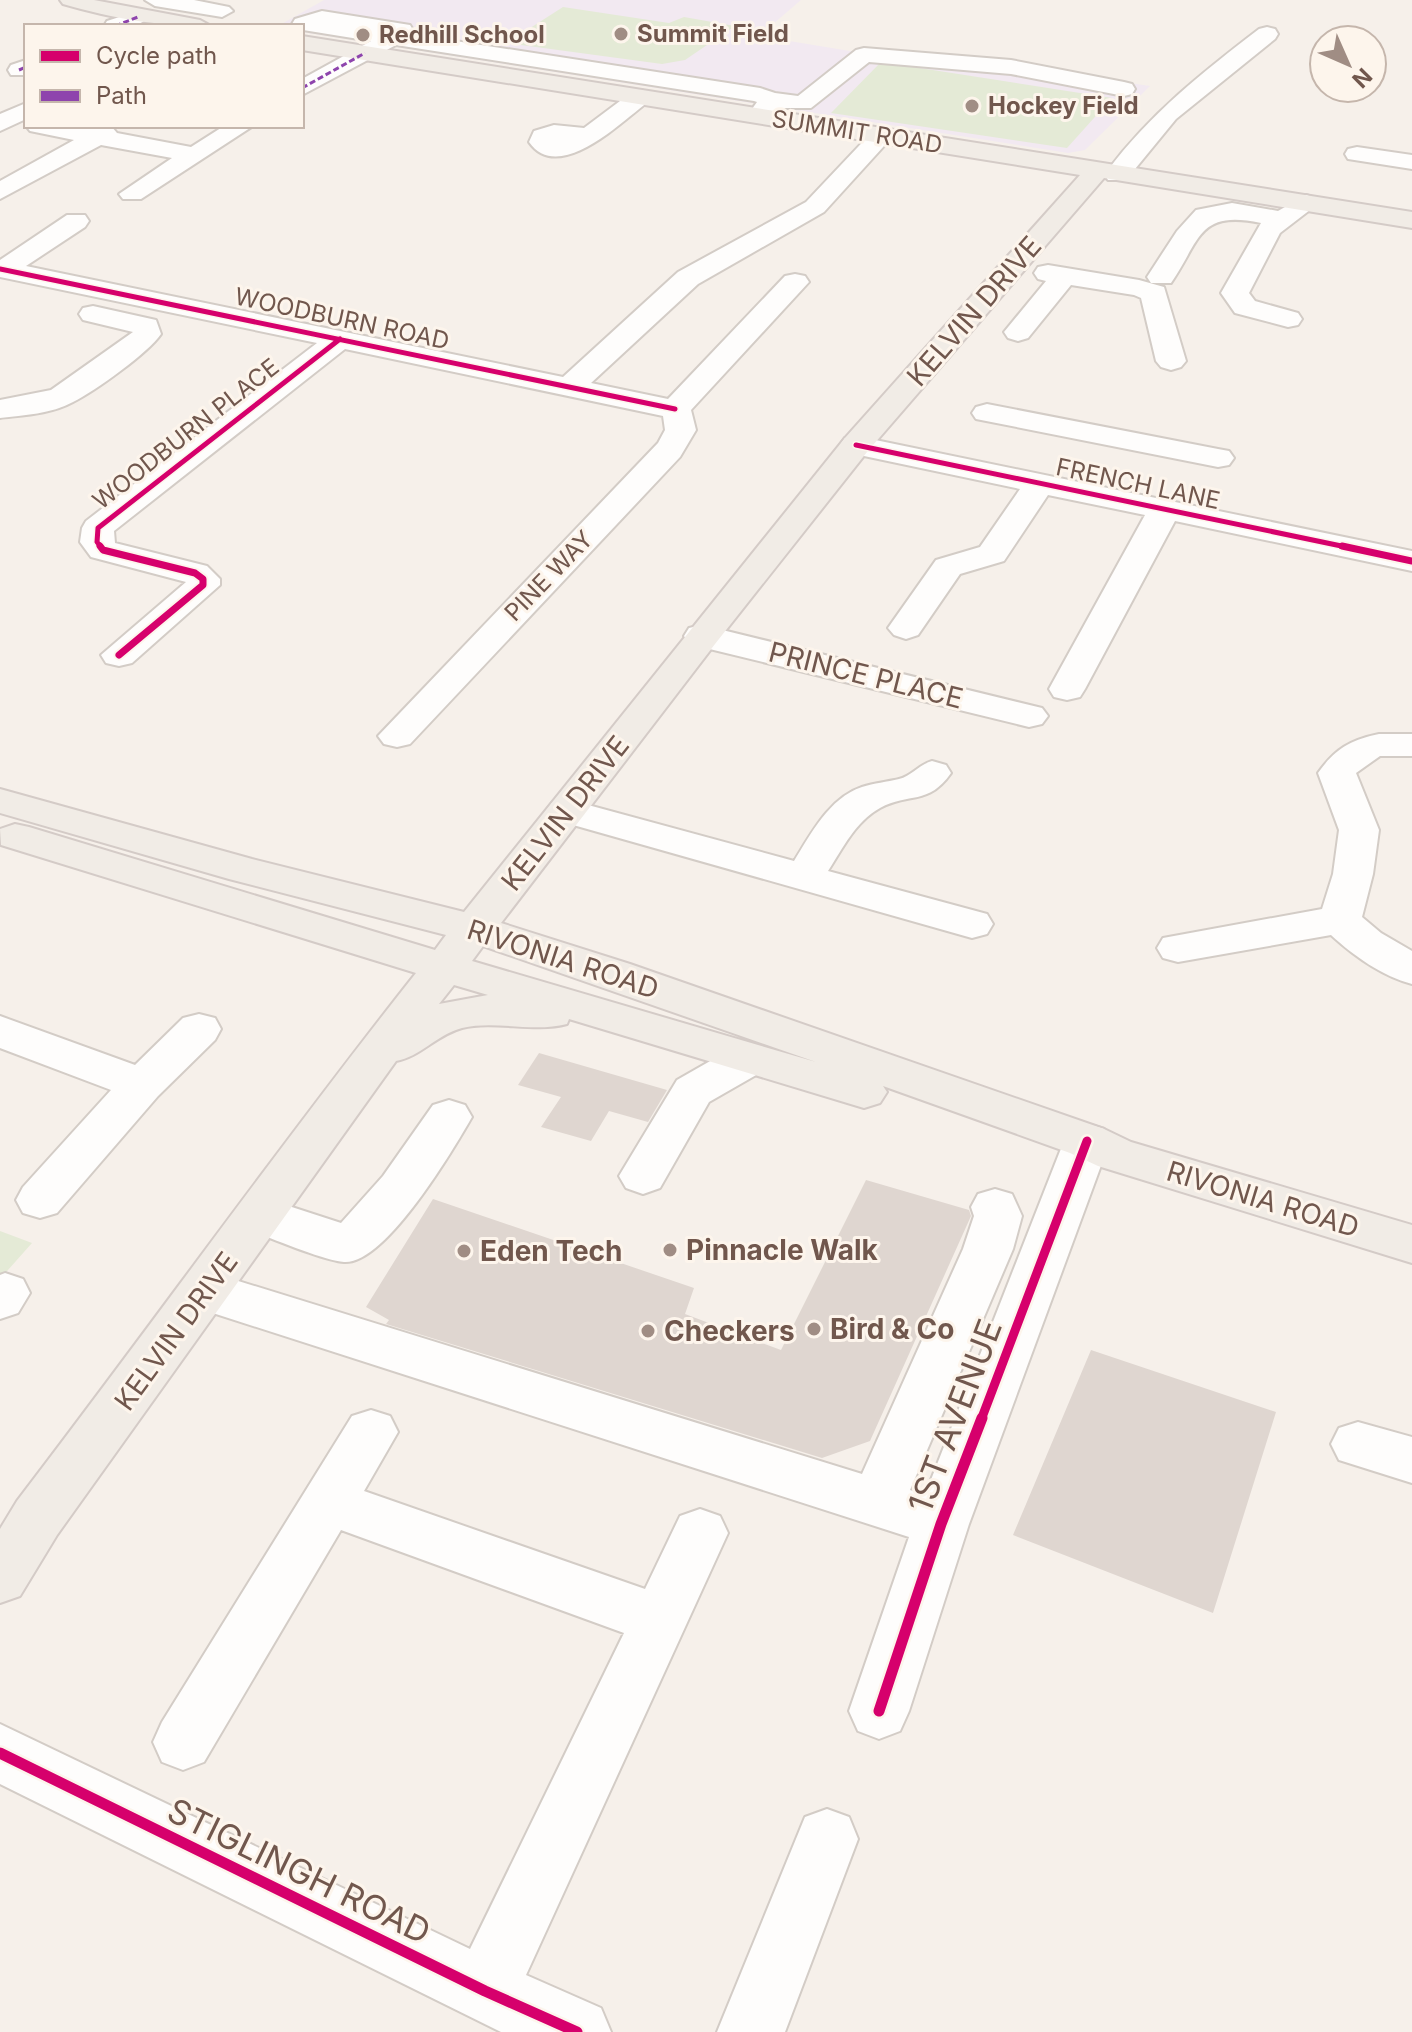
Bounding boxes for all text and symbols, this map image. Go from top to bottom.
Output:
place label: Summit Field [637,19,789,48]
place label: Redhill School [379,20,545,49]
legend [24,24,304,128]
north arrow [1308,24,1388,104]
marker: Summit Field [612,25,630,43]
marker: Redhill School [354,26,372,44]
text: Cycle path [96,41,217,70]
text: N [1347,63,1377,93]
text: Path [96,81,147,110]
place label: Hockey Field [988,91,1139,120]
marker: Hockey Field [963,97,981,115]
street label: SUMMIT ROAD [770,104,944,159]
street label: KELVIN DRIVE [900,229,1048,393]
street label: WOODBURN ROAD [232,282,452,355]
street label: WOODBURN PLACE [87,352,284,515]
street label: FRENCH LANE [1053,452,1223,515]
street label: PINE WAY [498,524,599,627]
street label: PRINCE PLACE [765,634,967,716]
street label: KELVIN DRIVE [494,729,636,897]
street label: RIVONIA ROAD [463,912,663,1006]
street label: RIVONIA ROAD [1163,1154,1363,1244]
place label: Pinnacle Walk [686,1233,879,1267]
place label: Eden Tech [480,1234,623,1268]
marker: Pinnacle Walk [661,1241,679,1259]
marker: Eden Tech [455,1242,473,1260]
street label: KELVIN DRIVE [107,1245,245,1417]
place label: Bird & Co [830,1312,954,1346]
street label: 1ST AVENUE [899,1313,1010,1518]
place label: Checkers [664,1314,795,1348]
marker: Bird & Co [805,1320,823,1338]
marker: Checkers [639,1322,657,1340]
street label: STIGLINGH ROAD [161,1789,437,1952]

